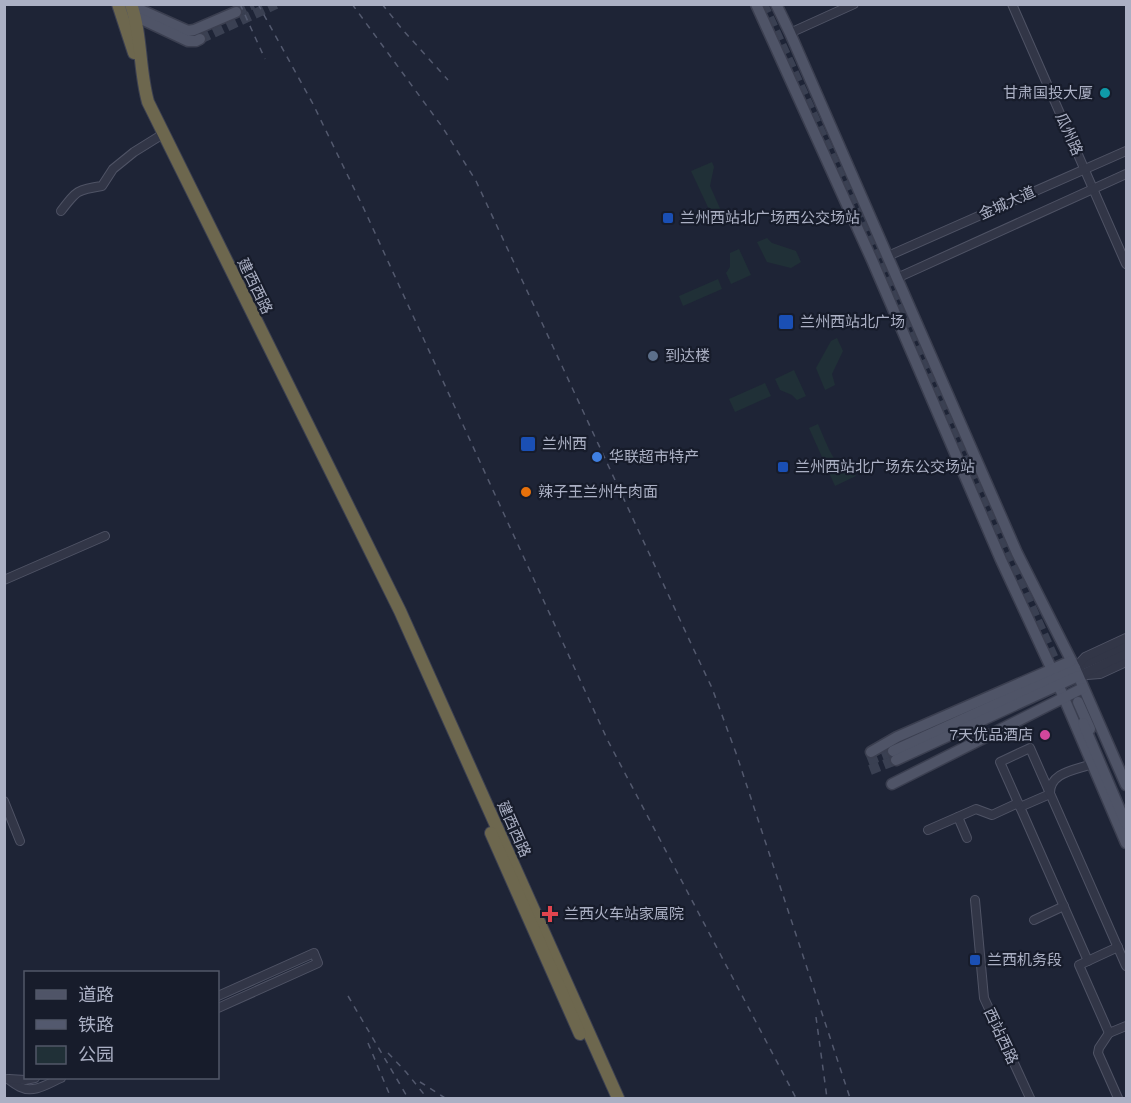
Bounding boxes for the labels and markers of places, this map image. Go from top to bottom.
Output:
place label: 甘肃国投大厦 [1003,84,1093,102]
marker: 甘肃国投大厦 [1098,86,1112,100]
place label: 兰州西站北广场西公交场站 [680,209,860,227]
marker: 兰州西站北广场西公交场站 [661,211,675,225]
marker: 兰州西站北广场 [777,313,795,331]
place label: 兰州西站北广场 [800,313,905,331]
place label: 到达楼 [665,347,710,365]
marker: 到达楼 [646,349,660,363]
marker: 兰州西 [519,435,537,453]
place label: 兰州西 [542,435,587,453]
place label: 华联超市特产 [609,448,699,466]
marker: 华联超市特产 [590,450,604,464]
place label: 兰州西站北广场东公交场站 [795,458,975,476]
marker: 兰州西站北广场东公交场站 [776,460,790,474]
place label: 辣子王兰州牛肉面 [538,483,658,501]
marker: 辣子王兰州牛肉面 [519,485,533,499]
place label: 7天优品酒店 [950,726,1033,744]
marker: 7天优品酒店 [1038,728,1052,742]
marker: 兰西火车站家属院 [541,905,559,923]
place label: 兰西火车站家属院 [564,905,684,923]
place label: 兰西机务段 [987,951,1062,969]
marker: 兰西机务段 [968,953,982,967]

